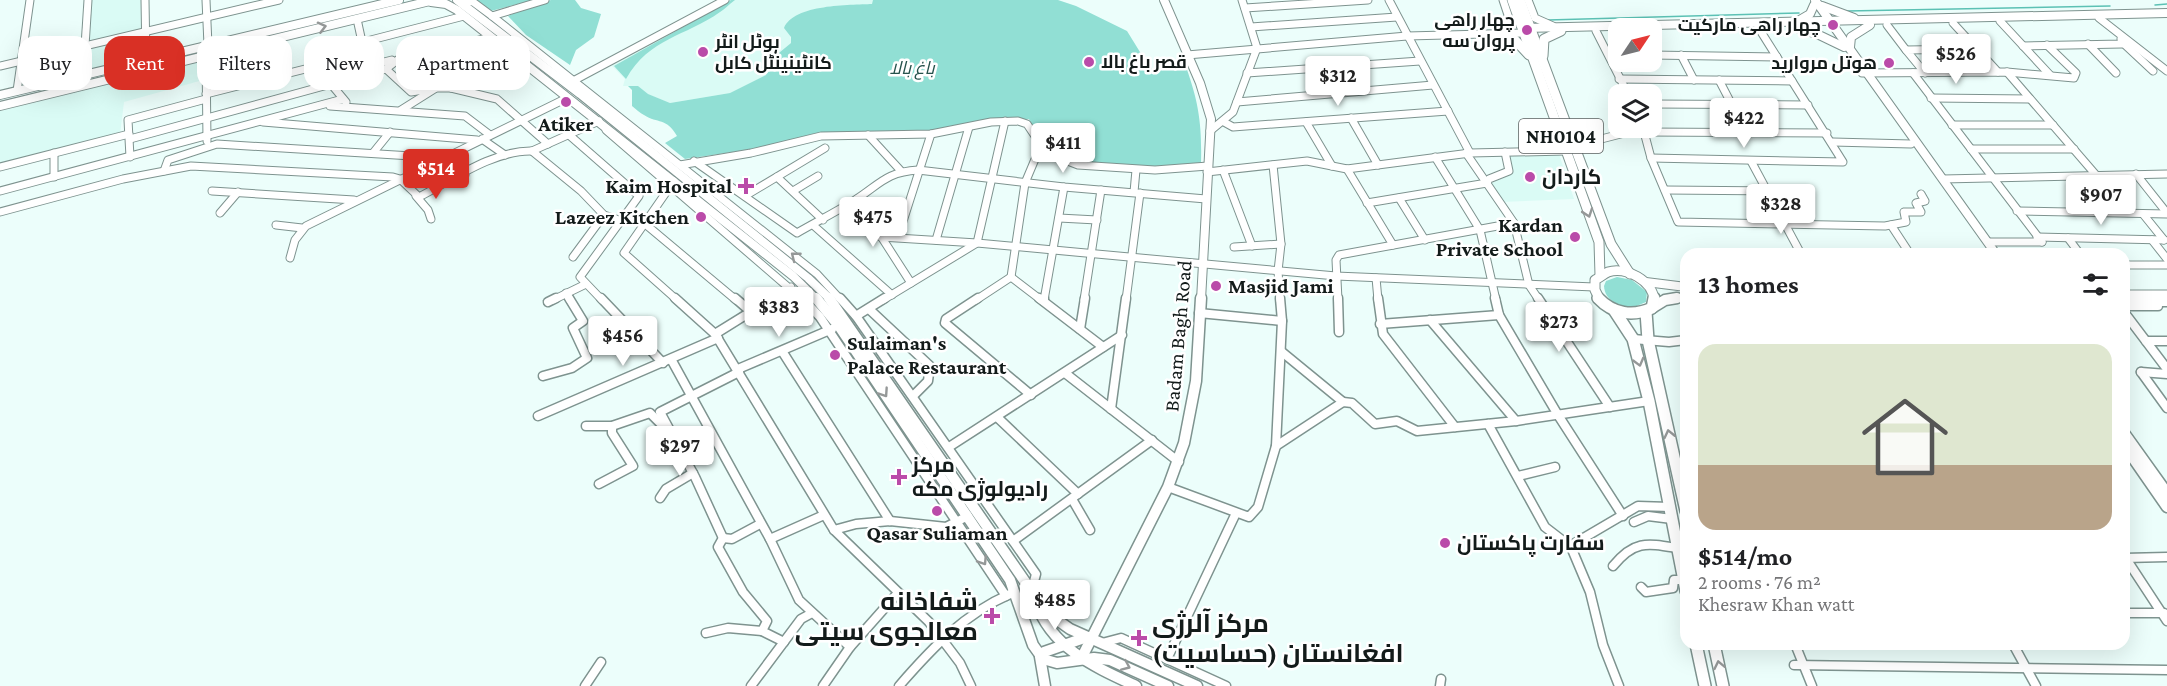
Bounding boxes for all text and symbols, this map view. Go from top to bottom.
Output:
place label: چهار راهی پروان سه [1434,10,1515,53]
place label: چهار راهی مارکیت [1678,15,1821,37]
north arrow [1608,18,1662,72]
map controls [1608,18,1662,138]
marker: چهار راهی مارکیت [1826,18,1840,32]
one-way arrow [317,22,327,35]
marker: چهار راهی پروان سه [1520,23,1534,37]
place label: ہوٹل انٹر کانٹینینٹل کابل [714,32,832,74]
pin: $526 [1920,34,1992,85]
chip: Buy [18,36,92,90]
chip: Rent [104,36,185,90]
chip: Filters [197,36,292,90]
chip: New [304,36,384,90]
chip: Apartment [396,36,530,90]
text: $526 [1936,42,1976,64]
marker: ہوٹل انٹر کانٹینینٹل کابل [696,45,710,59]
place label: قصر باغ بالا [1101,52,1187,74]
place label: هوتل مروارید [1771,53,1877,74]
marker: قصر باغ بالا [1082,55,1096,69]
pin: $312 [1302,56,1374,107]
marker: هوتل مروارید [1882,56,1896,70]
park label: باغ بالا [889,58,936,80]
text: $312 [1319,64,1357,86]
button: layers [1608,84,1662,138]
marker: Atiker [559,95,573,109]
pin: $422 [1708,98,1780,149]
text: $422 [1724,106,1764,128]
place label: Atiker [537,112,594,136]
road number: NH0104 [1519,119,1603,153]
pin: $411 [1027,123,1099,174]
text: $411 [1045,131,1081,153]
pin: $514 [400,149,472,200]
text: $514 [417,157,455,179]
place label: کاردان [1542,165,1601,189]
marker: کاردان [1523,170,1537,184]
place label: Kaim Hospital [605,174,732,198]
pin: $907 [2065,175,2137,226]
marker: Kaim Hospital [737,177,755,195]
text: $907 [2080,183,2122,205]
pin: $328 [1745,184,1817,235]
text: $328 [1760,192,1802,214]
pin: $475 [837,197,909,248]
place label: Lazeez Kitchen [555,205,689,229]
text: $475 [853,205,893,227]
one-way arrow [1581,207,1594,218]
marker: Lazeez Kitchen [694,210,708,224]
place label: Kardan Private School [1436,213,1563,261]
marker: Kardan Private School [1568,230,1582,244]
one-way arrow [791,252,802,263]
street label: Badam Bagh Road [1159,259,1197,413]
icon: filters [2079,268,2112,301]
text: 13 homes [1698,270,1799,299]
place label: Masjid Jami [1228,274,1334,298]
marker: Masjid Jami [1209,279,1223,293]
pin: $383 [743,287,815,338]
text: $383 [758,295,800,317]
pin: $273 [1523,302,1595,353]
text: $273 [1540,310,1578,332]
pin: $456 [587,316,659,367]
text: $456 [602,324,644,346]
place label: Sulaiman's Palace Restaurant [847,331,1007,379]
marker: Sulaiman's Palace Restaurant [828,348,842,362]
one-way arrow [1631,357,1644,367]
icon: home [1851,383,1959,491]
one-way arrow [877,386,888,397]
pin: $297 [644,426,716,477]
one-way arrow [1663,429,1676,439]
text: $297 [660,434,700,456]
place label: مرکز رادیولوژی مکه [911,453,1048,502]
marker: مرکز رادیولوژی مکه [890,468,908,486]
marker: Qasar Suliaman [930,504,944,518]
place label: Qasar Suliaman [867,521,1007,545]
place label: سفارت پاکستان [1457,531,1605,558]
marker: سفارت پاکستان [1438,536,1452,550]
text: $514/mo [1698,542,1792,571]
one-way arrow [976,555,988,565]
text: 2 rooms · 76 m² [1698,571,1821,593]
pin: $485 [1019,580,1091,631]
place label: شفاخانه معالجوی سیتی [795,587,978,647]
text: $485 [1034,588,1076,610]
text: Khesraw Khan watt [1698,593,1854,615]
marker: شفاخانه معالجوی سیتی [983,607,1001,625]
place label: مرکز آلرژی (حساسیت) افغانستان [1152,608,1404,668]
marker: مرکز آلرژی (حساسیت) افغانستان [1130,629,1148,647]
one-way arrow [1119,659,1130,671]
one-way arrow [1713,660,1726,670]

